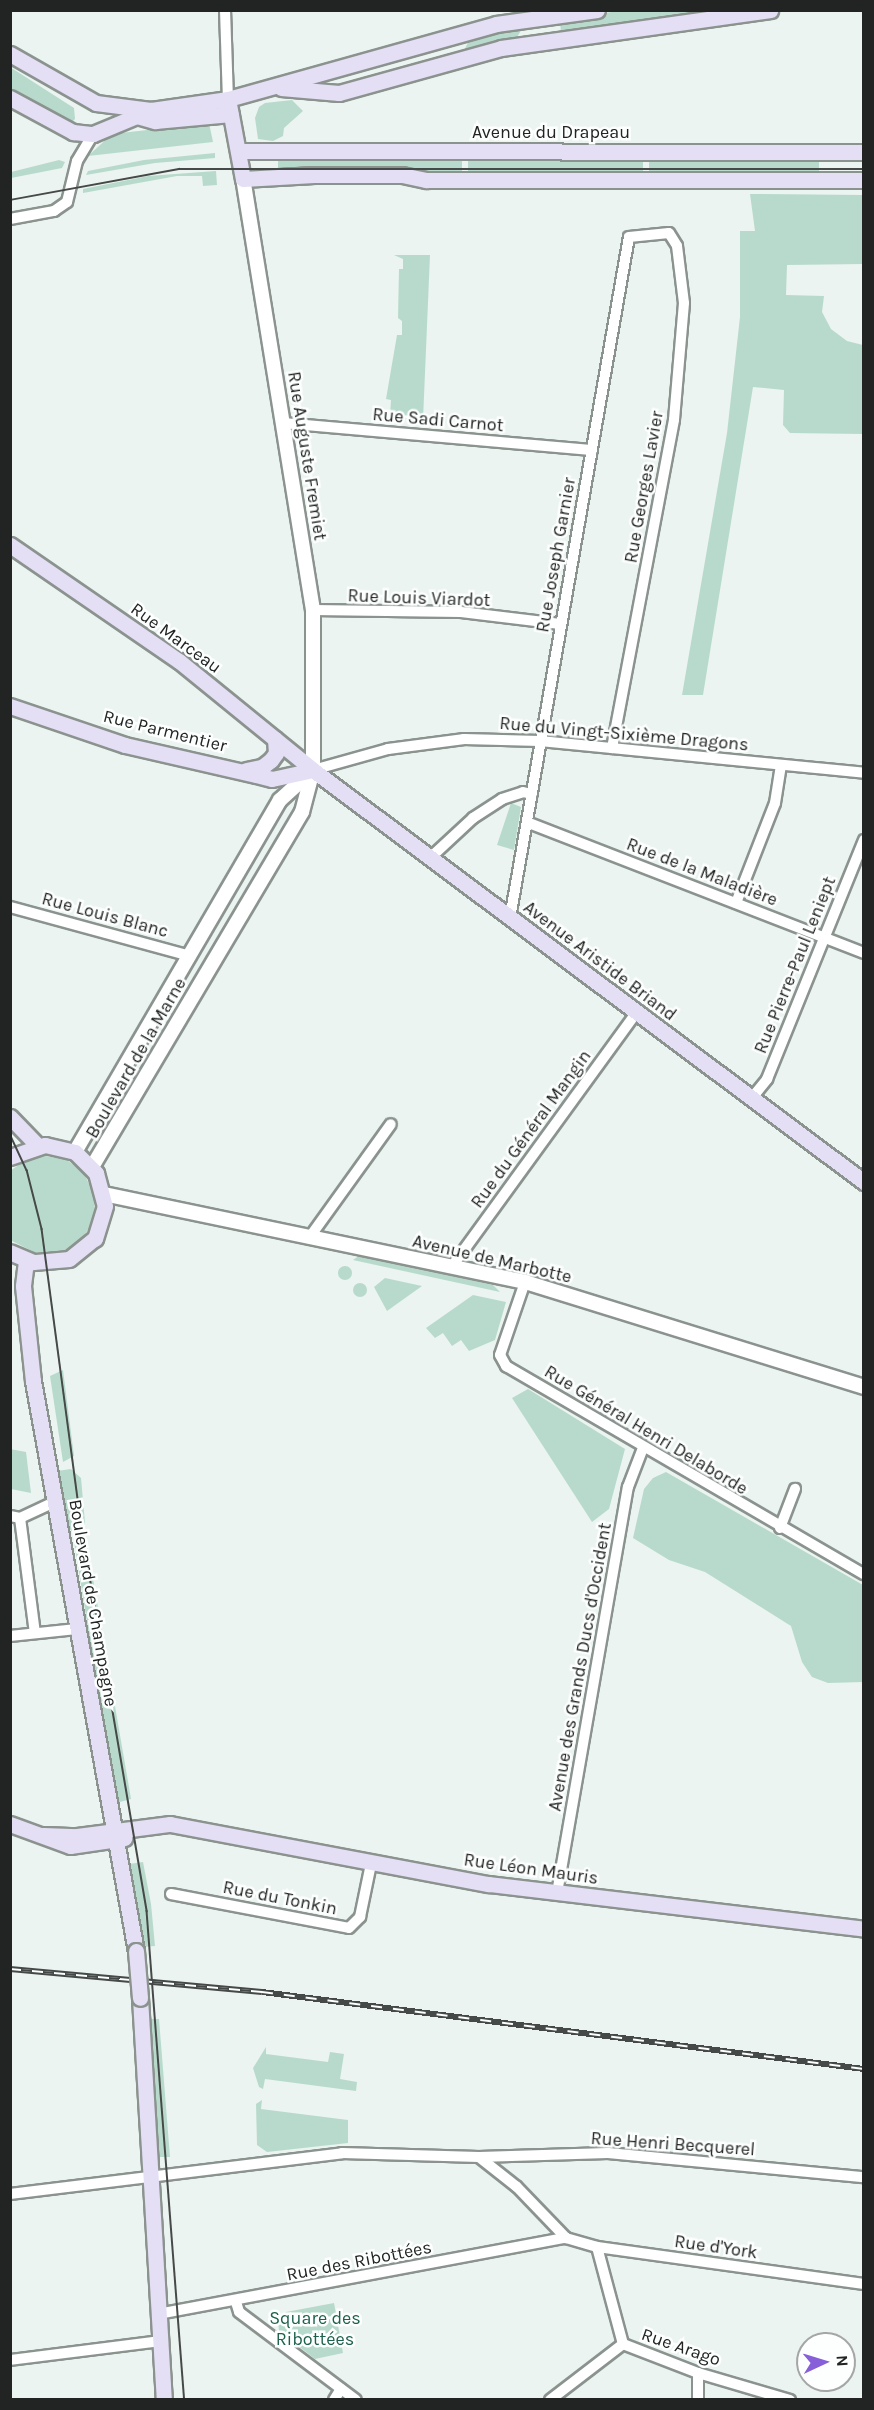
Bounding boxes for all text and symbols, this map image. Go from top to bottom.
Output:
street label: Avenue du Drapeau [472,121,630,143]
street label: Rue Auguste Fremiet [283,370,331,542]
street label: Rue Sadi Carnot [372,404,504,436]
street label: Rue Georges Lavier [620,409,668,565]
street label: Rue Joseph Garnier [532,476,580,634]
street label: Rue Louis Viardot [347,585,491,611]
street label: Rue Marceau [127,598,225,678]
street label: Rue Parmentier [101,705,229,757]
street label: Rue du Vingt-Sixième Dragons [499,712,749,756]
street label: Rue de la Maladière [623,833,781,911]
street label: Rue Pierre-Paul Leniept [750,873,840,1057]
street label: Rue Louis Blanc [39,888,171,942]
street label: Avenue Aristide Briand [519,896,681,1026]
street label: Boulevard de la Marne [81,974,191,1142]
street label: Rue du Général Mangin [466,1046,596,1212]
street label: Avenue de Marbotte [410,1230,574,1288]
street label: Rue Général Henri Delaborde [540,1361,752,1499]
street label: Boulevard de Champagne [64,1498,122,1708]
street label: Avenue des Grands Ducs d'Occident [544,1521,616,1813]
street label: Rue Léon Mauris [462,1849,600,1889]
street label: Rue du Tonkin [221,1876,339,1920]
street label: Rue Henri Becquerel [590,2127,756,2161]
street label: Rue d'York [673,2230,759,2264]
street label: Rue des Ribottées [285,2236,433,2286]
park label: Square des Ribottées [269,2308,361,2350]
street label: Rue Arago [639,2323,723,2371]
north arrow [796,2332,856,2392]
text: N [833,2354,852,2367]

